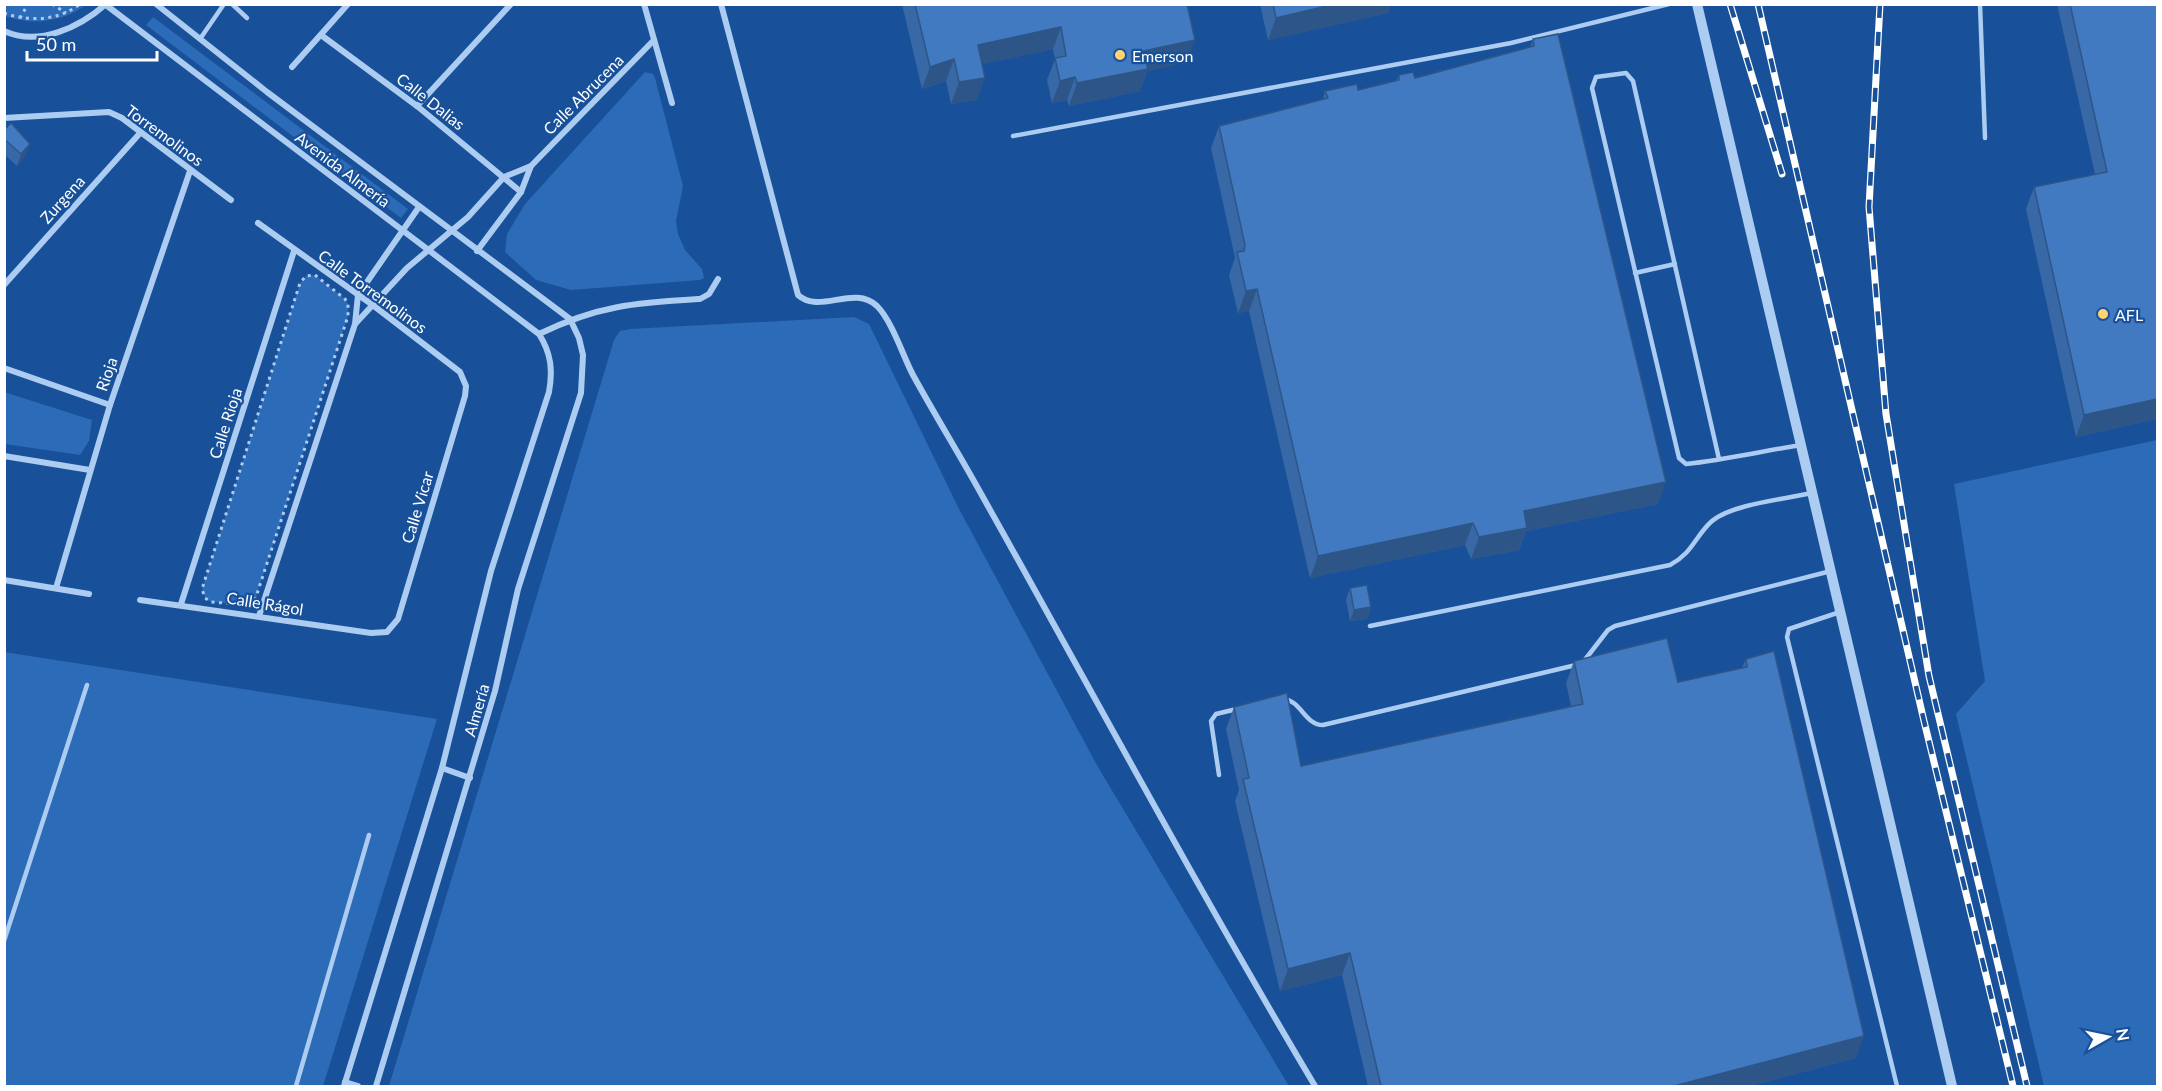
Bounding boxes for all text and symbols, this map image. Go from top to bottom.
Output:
scale bar [27,24,158,62]
text: 50 m [36,33,76,55]
place label: Emerson [1132,46,1193,65]
marker: Emerson [1113,48,1127,62]
street label: Calle Abrucena [539,50,627,138]
street label: Calle Dalias [393,69,469,134]
street label: Torremolinos [123,101,207,170]
street label: Avenida Almería [292,127,394,211]
street label: Zurgena [36,171,88,227]
street label: Calle Torremolinos [315,245,431,337]
place label: AFL [2115,305,2143,324]
marker: AFL [2096,307,2110,321]
street label: Rioja [91,355,121,393]
street label: Calle Rioja [205,385,245,461]
street label: Calle Vicar [397,469,437,545]
street label: Calle Rágol [225,588,305,618]
street label: Almería [459,682,493,738]
north arrow [2078,1007,2138,1067]
text: N [2113,1027,2134,1042]

